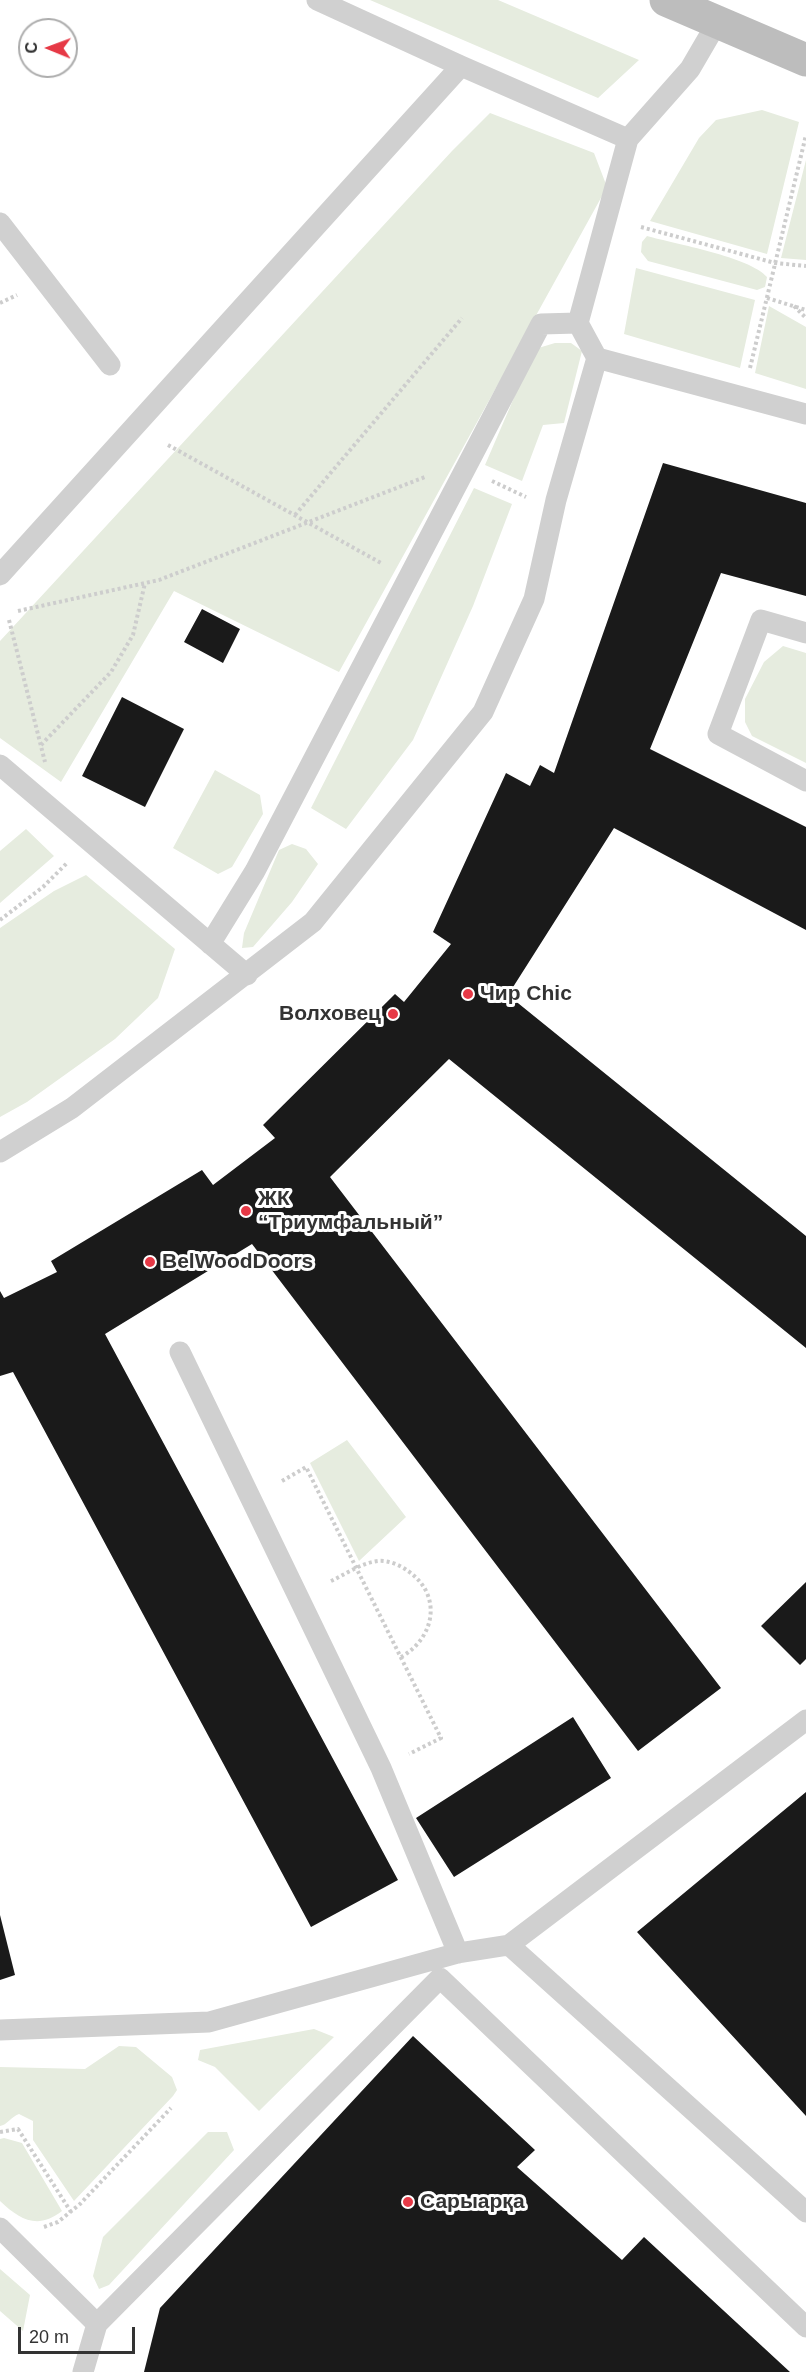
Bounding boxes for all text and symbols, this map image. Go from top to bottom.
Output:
north arrow [18,18,78,78]
text: С [23,42,40,54]
place label: Чир Chic [480,981,572,1007]
marker: Чир Chic [461,987,475,1001]
place label: Волховец [279,1001,381,1027]
marker: Волховец [386,1007,400,1021]
place label: ЖК “Триумфальный” [258,1186,443,1236]
marker: ЖК “Триумфальный” [239,1204,253,1218]
place label: BelWoodDoors [162,1249,313,1275]
marker: BelWoodDoors [143,1255,157,1269]
place label: Сарыарқа [420,2189,525,2215]
marker: Сарыарқа [401,2195,415,2209]
scale bar [21,2315,138,2353]
text: 20 m [29,2327,69,2347]

